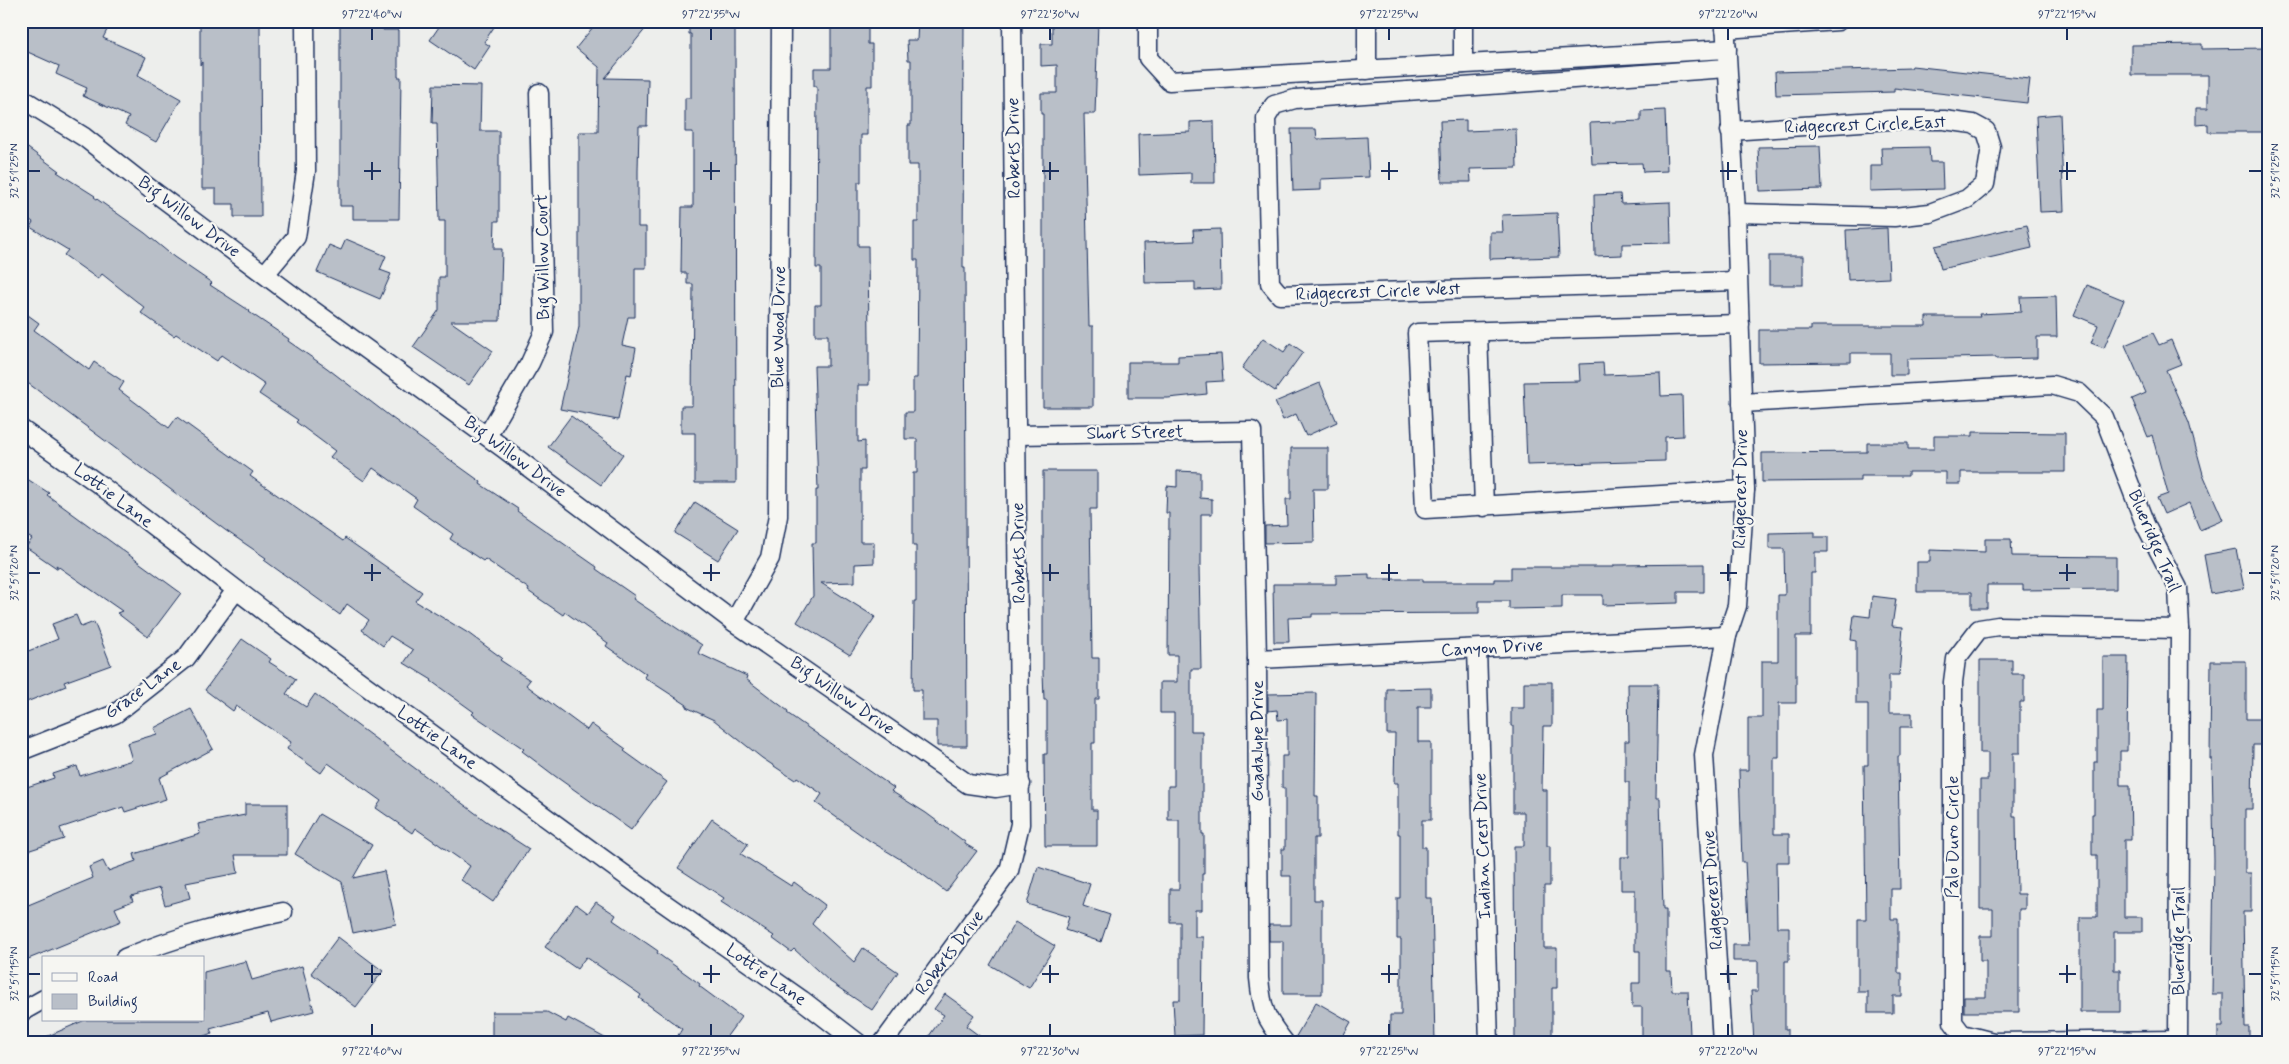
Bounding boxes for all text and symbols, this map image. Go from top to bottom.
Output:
text: 97°22'40"W [342,7,402,23]
text: 97°22'35"W [682,7,740,23]
text: 97°22'30"W [1021,7,1079,23]
text: 97°22'25"W [1360,7,1418,23]
text: 97°22'20"W [1699,7,1757,23]
text: 97°22'15"W [2038,7,2096,23]
street label: Roberts Drive [1001,97,1027,199]
street label: Ridgecrest Circle East [1784,110,1947,141]
text: 32°51'25"N [7,143,23,199]
text: 32°51'25"N [2268,143,2284,199]
street label: Big Willow Drive [132,171,245,265]
street label: Big Willow Court [530,194,558,320]
street label: Blue Wood Drive [766,266,792,388]
street label: Ridgecrest Circle West [1295,277,1461,308]
street label: Big Willow Drive [458,411,571,505]
street label: Short Street [1086,420,1184,446]
street label: Ridgecrest Drive [1728,429,1755,549]
street label: Lottie Lane [68,458,158,534]
street label: Blueridge Trail [2120,486,2186,597]
street label: Roberts Drive [1006,502,1032,604]
text: 32°51'20"N [7,545,23,601]
text: 32°51'20"N [2268,545,2284,601]
street label: Canyon Drive [1440,633,1544,663]
street label: Big Willow Drive [784,651,899,743]
street label: Grace Lane [100,653,186,725]
street label: Guadalupe Drive [1246,680,1270,802]
street label: Lottie Lane [392,701,482,775]
street label: Indian Crest Drive [1468,772,1498,920]
street label: Palo Duro Circle [1941,776,1965,898]
street label: Ridgecrest Drive [1697,829,1730,951]
street label: Blueridge Trail [2167,887,2193,995]
street label: Roberts Drive [910,905,990,1001]
street label: Lottie Lane [721,938,811,1012]
text: 32°51'15"N [7,947,23,1001]
text: 32°51'15"N [2268,947,2284,1001]
legend [42,956,205,1022]
text: Road [88,968,118,988]
text: Building [88,992,138,1013]
text: 97°22'40"W [342,1044,402,1060]
text: 97°22'35"W [682,1044,740,1060]
text: 97°22'30"W [1021,1044,1079,1060]
text: 97°22'25"W [1360,1044,1418,1060]
text: 97°22'20"W [1699,1044,1757,1060]
text: 97°22'15"W [2038,1044,2096,1060]

